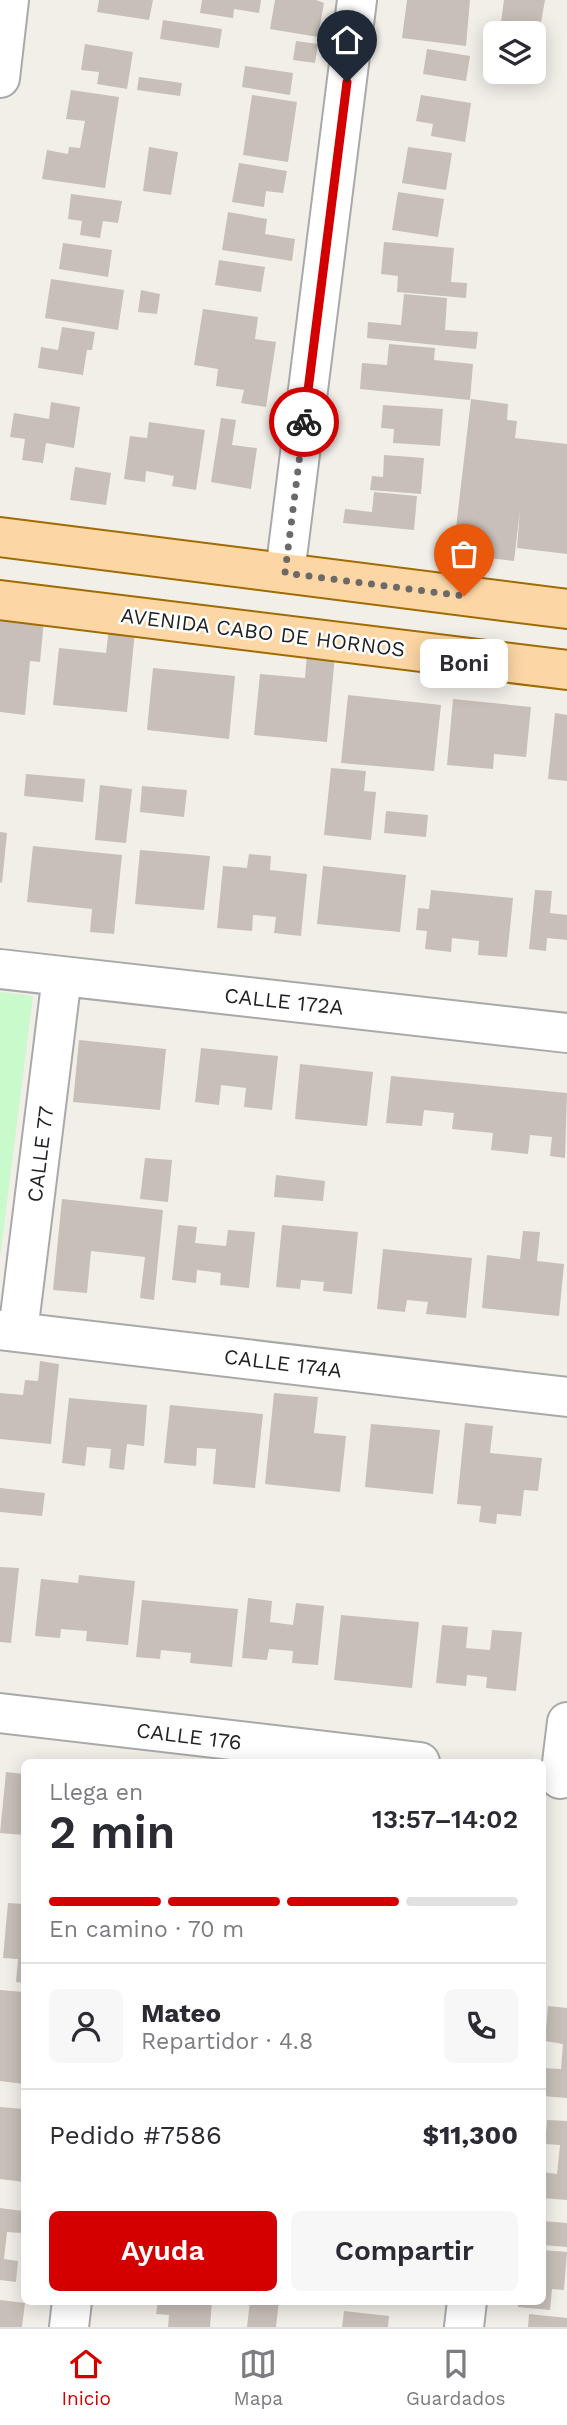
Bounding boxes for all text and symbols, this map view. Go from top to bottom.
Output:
pin [317,10,377,82]
icon: home [328,21,366,59]
map controls [483,21,546,84]
button: layers [483,21,546,84]
courier [269,387,339,457]
icon: bike [285,403,323,441]
pin [434,524,494,596]
icon: bag [445,535,483,573]
street label: AVENIDA CABO DE HORNOS [119,602,407,662]
callout: Boni [420,638,508,687]
text: Boni [439,650,489,677]
street label: CALLE 172A [223,982,345,1020]
street label: CALLE 77 [22,1104,58,1203]
street label: CALLE 174A [223,1343,344,1383]
street label: CALLE 176 [135,1717,243,1755]
text: Llega en [49,1779,143,1806]
text: 13:57–14:02 [372,1804,518,1834]
text: 2 min [49,1805,175,1859]
text: En camino · 70 m [49,1916,244,1943]
button: person [49,1989,123,2063]
button: phone [444,1989,518,2063]
text: Mateo [141,1998,221,2028]
text: Repartidor · 4.8 [141,2028,313,2055]
text: Pedido #7586 [49,2120,222,2150]
text: $11,300 [422,2120,518,2150]
button: Ayuda [49,2211,277,2291]
button: Compartir [291,2211,518,2291]
tab: Inicio [61,2345,111,2410]
tab: Mapa [234,2345,283,2410]
tab: Guardados [406,2345,506,2410]

